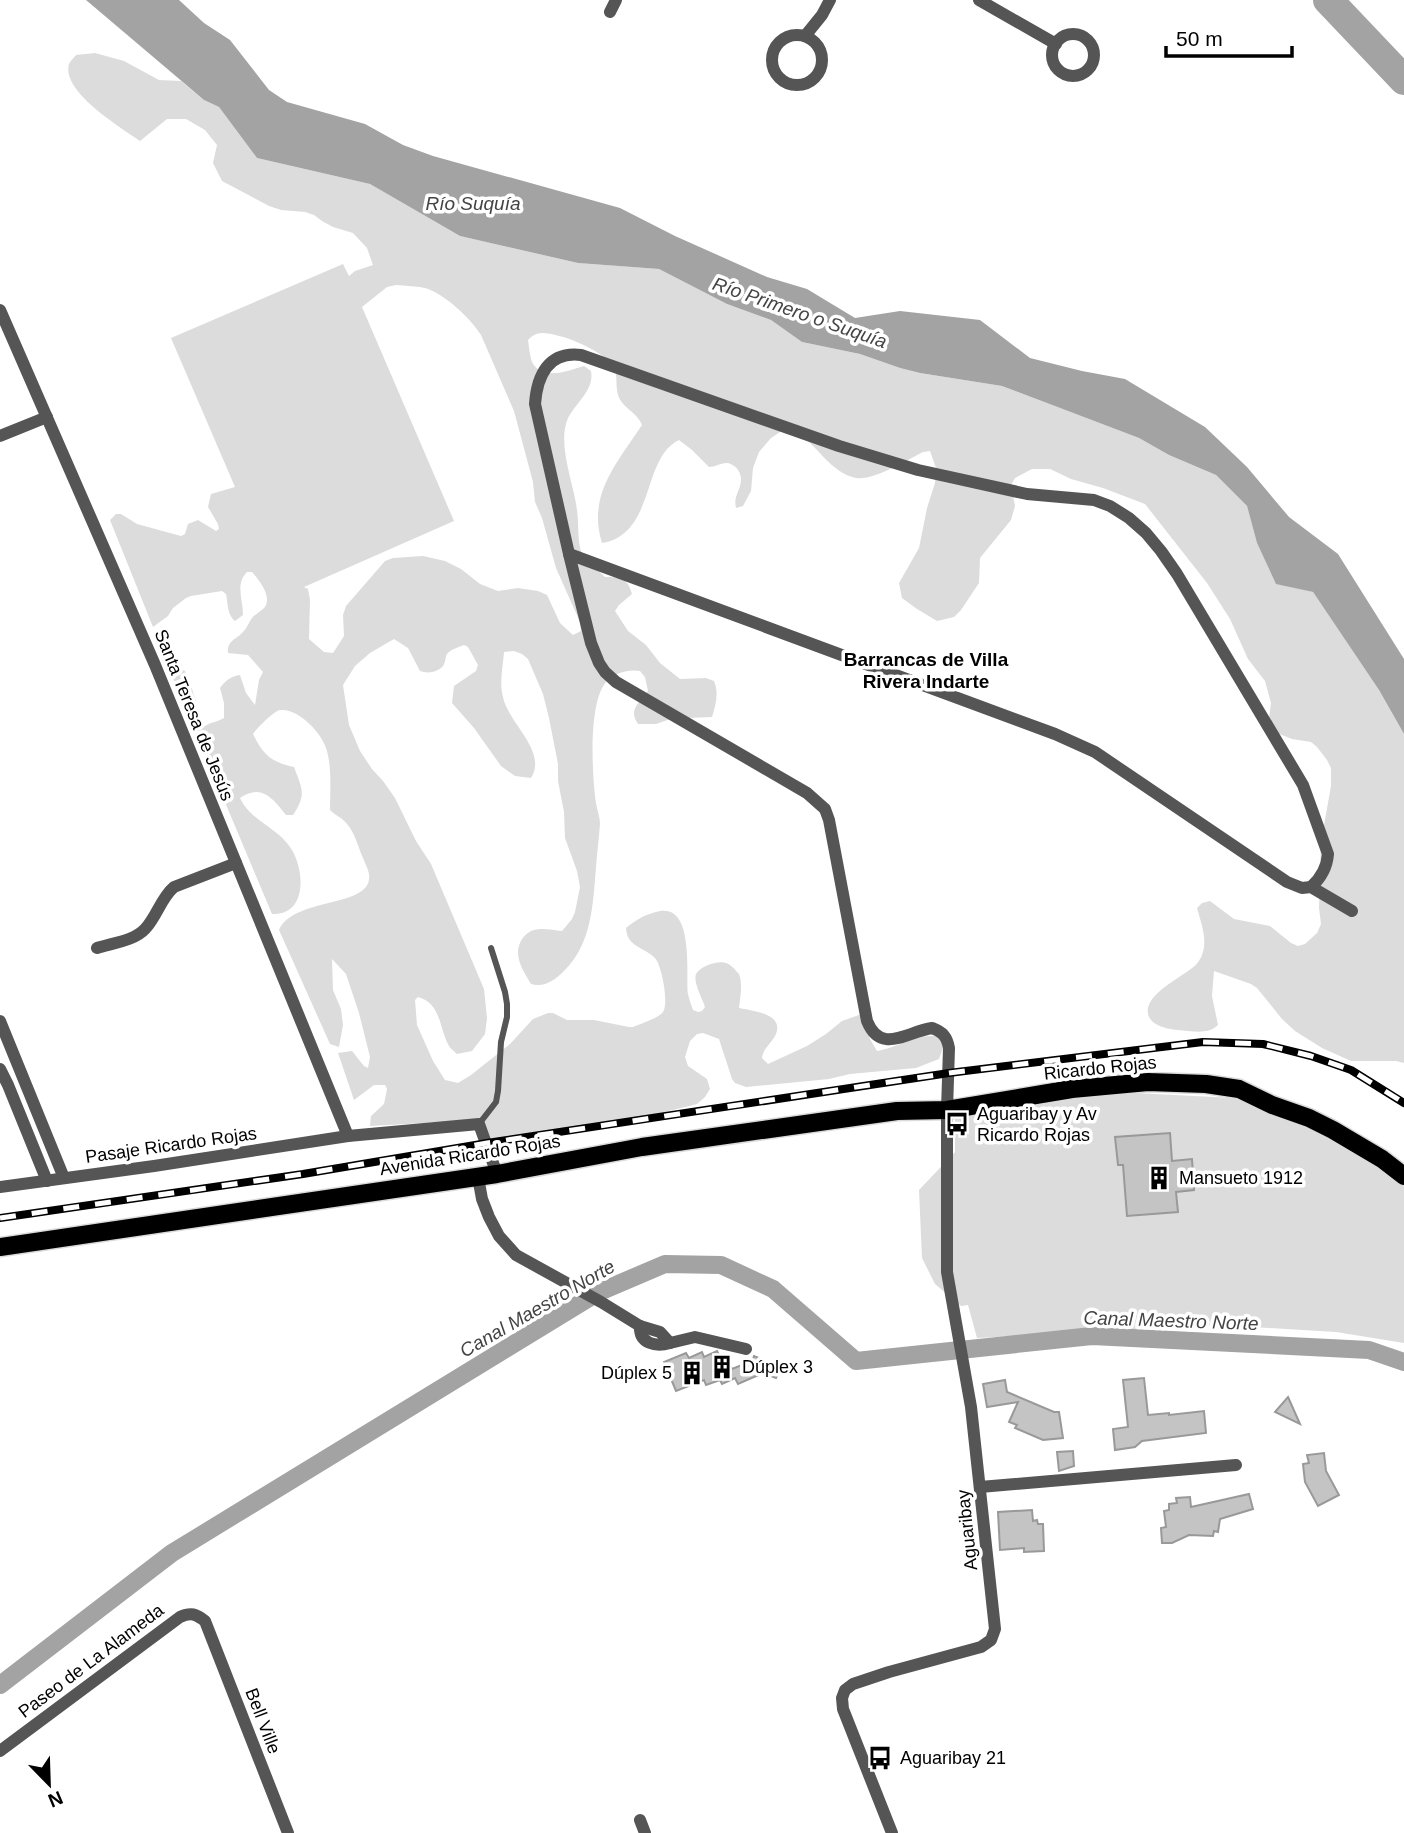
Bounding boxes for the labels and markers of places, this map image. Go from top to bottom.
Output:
place label: Aguaribay y Av Ricardo Rojas [977,1104,1097,1145]
bus stop icon: Aguaribay y Av Ricardo Rojas [943,1110,971,1138]
building icon: Mansueto 1912 [1145,1164,1173,1192]
place label: Mansueto 1912 [1179,1168,1303,1188]
building icon: Dúplex 3 [708,1353,736,1381]
place label: Dúplex 3 [742,1357,813,1377]
building icon: Dúplex 5 [678,1359,706,1387]
place label: Dúplex 5 [601,1363,672,1383]
bus stop icon: Aguaribay 21 [866,1744,894,1772]
place label: Aguaribay 21 [900,1748,1006,1768]

